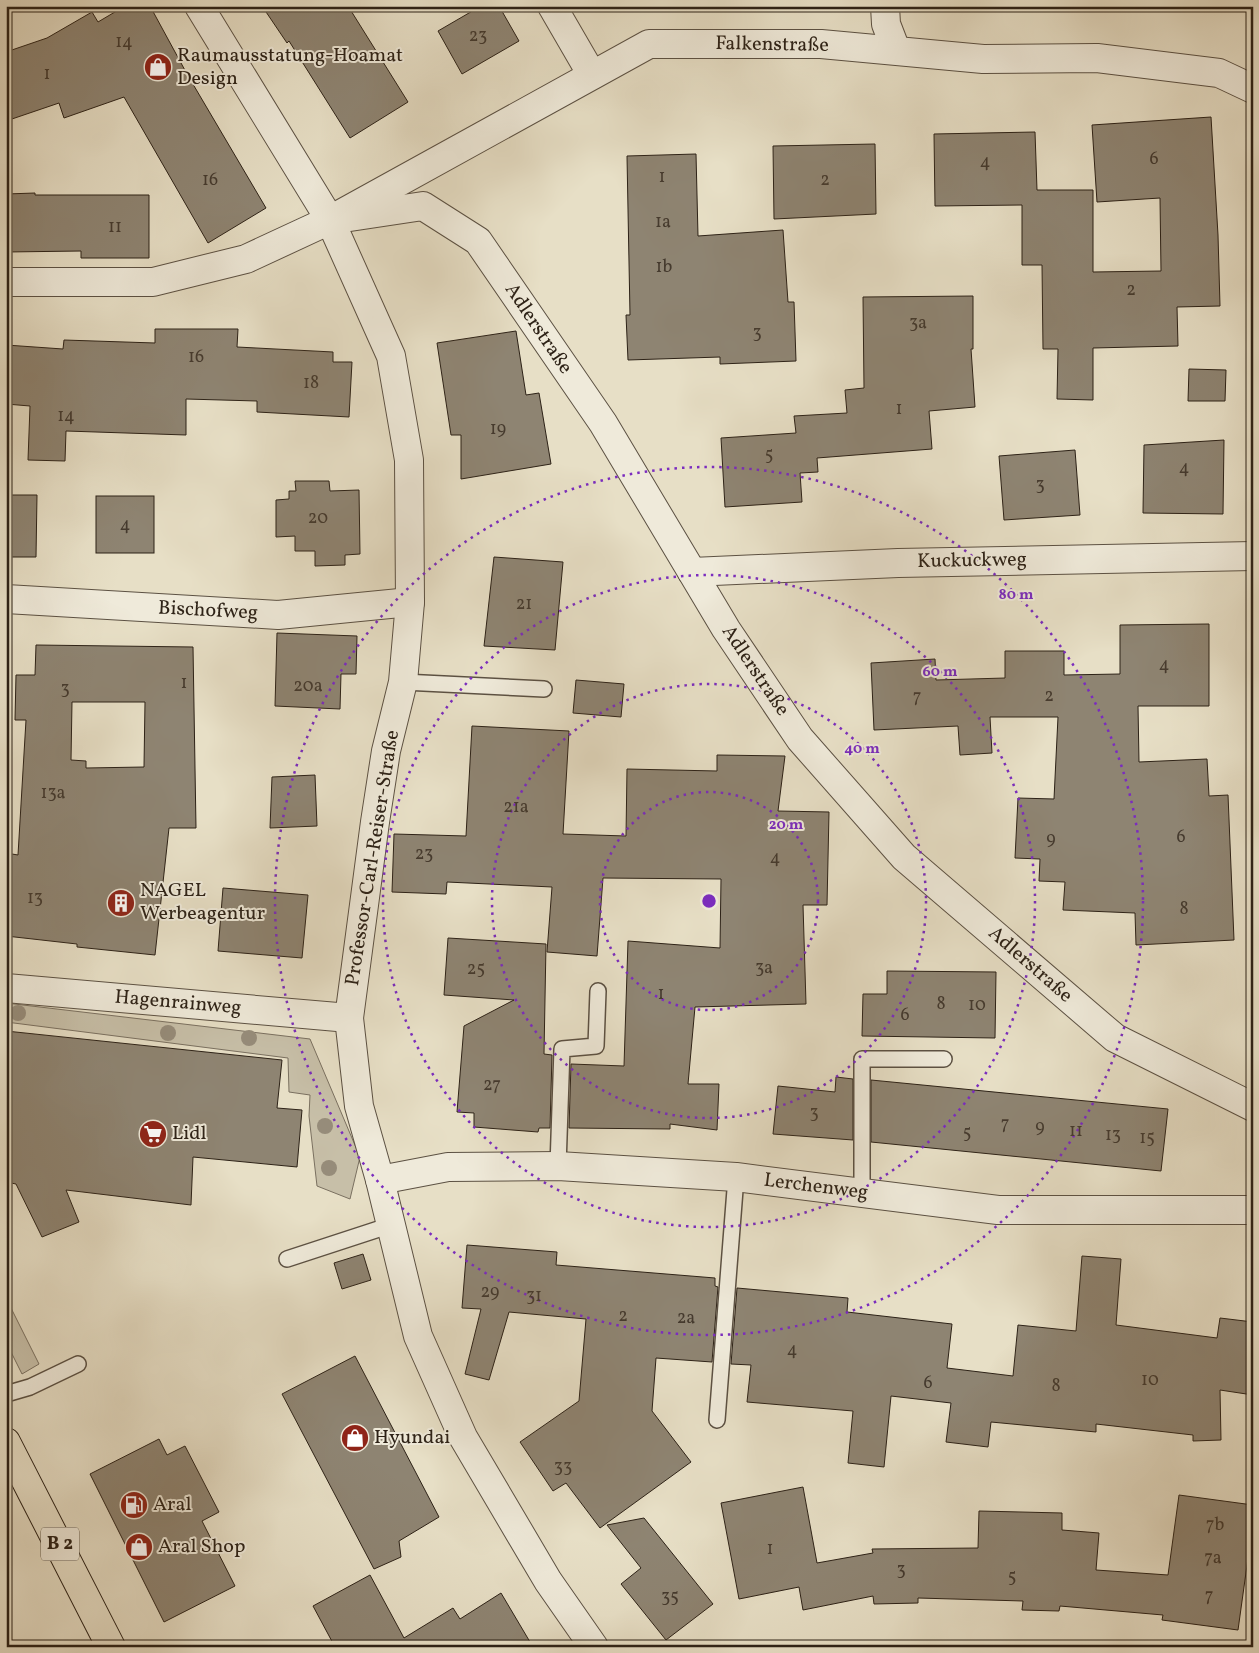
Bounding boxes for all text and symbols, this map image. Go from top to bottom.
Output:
house number: 23 [469,24,487,49]
house number: 14 [115,30,133,55]
street label: Falkenstraße [715,30,829,60]
place label: Raumausstatung-Hoamat Design [177,42,403,93]
shop icon: Raumausstatung-Hoamat Design [143,52,173,82]
house number: 1 [44,62,50,87]
house number: 6 [1149,147,1159,172]
house number: 4 [980,150,990,175]
house number: 1 [659,165,665,190]
house number: 16 [202,168,218,193]
house number: 2 [820,168,830,193]
house number: 1a [655,210,671,235]
house number: 11 [108,215,122,240]
house number: 1b [656,255,673,280]
street label: Adlerstraße [497,278,579,380]
house number: 2 [1126,278,1136,303]
house number: 3a [909,311,927,336]
house number: 3 [752,321,762,346]
house number: 16 [188,345,204,370]
house number: 18 [303,371,319,396]
house number: 1 [896,397,902,422]
house number: 14 [57,404,75,429]
house number: 19 [490,417,506,442]
house number: 5 [765,443,773,468]
house number: 4 [1179,456,1189,481]
house number: 3 [1035,473,1045,498]
house number: 20 [308,506,328,531]
house number: 4 [120,513,130,538]
street label: Kuckuckweg [917,546,1027,576]
text: 80 m [999,585,1034,606]
house number: 21 [516,592,532,617]
street label: Bischofweg [157,594,259,628]
street label: Adlerstraße [714,620,796,722]
house number: 4 [1159,653,1169,678]
text: 60 m [923,662,958,683]
house number: 1 [181,671,187,696]
house number: 20a [293,674,323,699]
house number: 3 [60,677,70,702]
house number: 2 [1044,684,1054,709]
house number: 7 [913,685,921,710]
street label: Professor-Carl-Reiser-Straße [339,728,407,988]
text: 40 m [844,739,880,760]
house number: 13a [40,781,66,806]
house number: 21a [503,795,529,820]
text: 20 m [769,815,804,836]
house number: 6 [1176,825,1186,850]
house number: 9 [1046,827,1056,852]
house number: 23 [415,842,433,867]
house number: 4 [770,846,780,871]
place label: NAGEL Werbeagentur [140,877,265,928]
house number: 13 [27,886,43,911]
building icon: NAGEL Werbeagentur [106,888,136,918]
centre of rings [700,892,718,910]
house number: 8 [1179,897,1189,922]
street label: Adlerstraße [982,920,1078,1010]
house number: 3a [755,956,773,981]
house number: 25 [467,957,485,982]
house number: 1 [658,982,664,1007]
street label: Hagenrainweg [113,984,243,1022]
house number: 8 [936,992,946,1017]
house number: 10 [968,993,986,1018]
house number: 6 [900,1003,910,1028]
house number: 27 [483,1073,501,1098]
house number: 3 [809,1101,819,1126]
house number: 7 [1001,1112,1009,1137]
house number: 9 [1035,1115,1045,1140]
supermarket icon: Lidl [138,1119,168,1149]
house number: 11 [1069,1119,1083,1144]
place label: Lidl [172,1120,206,1148]
house number: 5 [963,1121,971,1146]
house number: 13 [1105,1123,1121,1148]
house number: 15 [1139,1126,1155,1151]
street label: Lerchenweg [762,1167,870,1207]
house number: 29 [481,1280,499,1305]
house number: 31 [526,1284,542,1309]
house number: 2 [618,1304,628,1329]
house number: 2a [677,1306,695,1331]
house number: 4 [787,1338,797,1363]
house number: 10 [1141,1368,1159,1393]
house number: 6 [923,1371,933,1396]
house number: 8 [1051,1374,1061,1399]
shop icon: Hyundai [340,1423,370,1453]
place label: Hyundai [374,1424,450,1452]
house number: 33 [554,1455,572,1480]
fuel station icon: Aral [119,1490,149,1520]
place label: Aral [153,1491,191,1519]
house number: 7b [1206,1513,1224,1538]
road number: B 2 [41,1528,79,1560]
shop icon: Aral Shop [124,1532,154,1562]
place label: Aral Shop [158,1533,245,1561]
house number: 1 [767,1537,773,1562]
house number: 7a [1204,1546,1222,1571]
house number: 3 [896,1558,906,1583]
house number: 5 [1008,1565,1016,1590]
house number: 7 [1205,1584,1213,1609]
house number: 35 [661,1585,679,1610]

